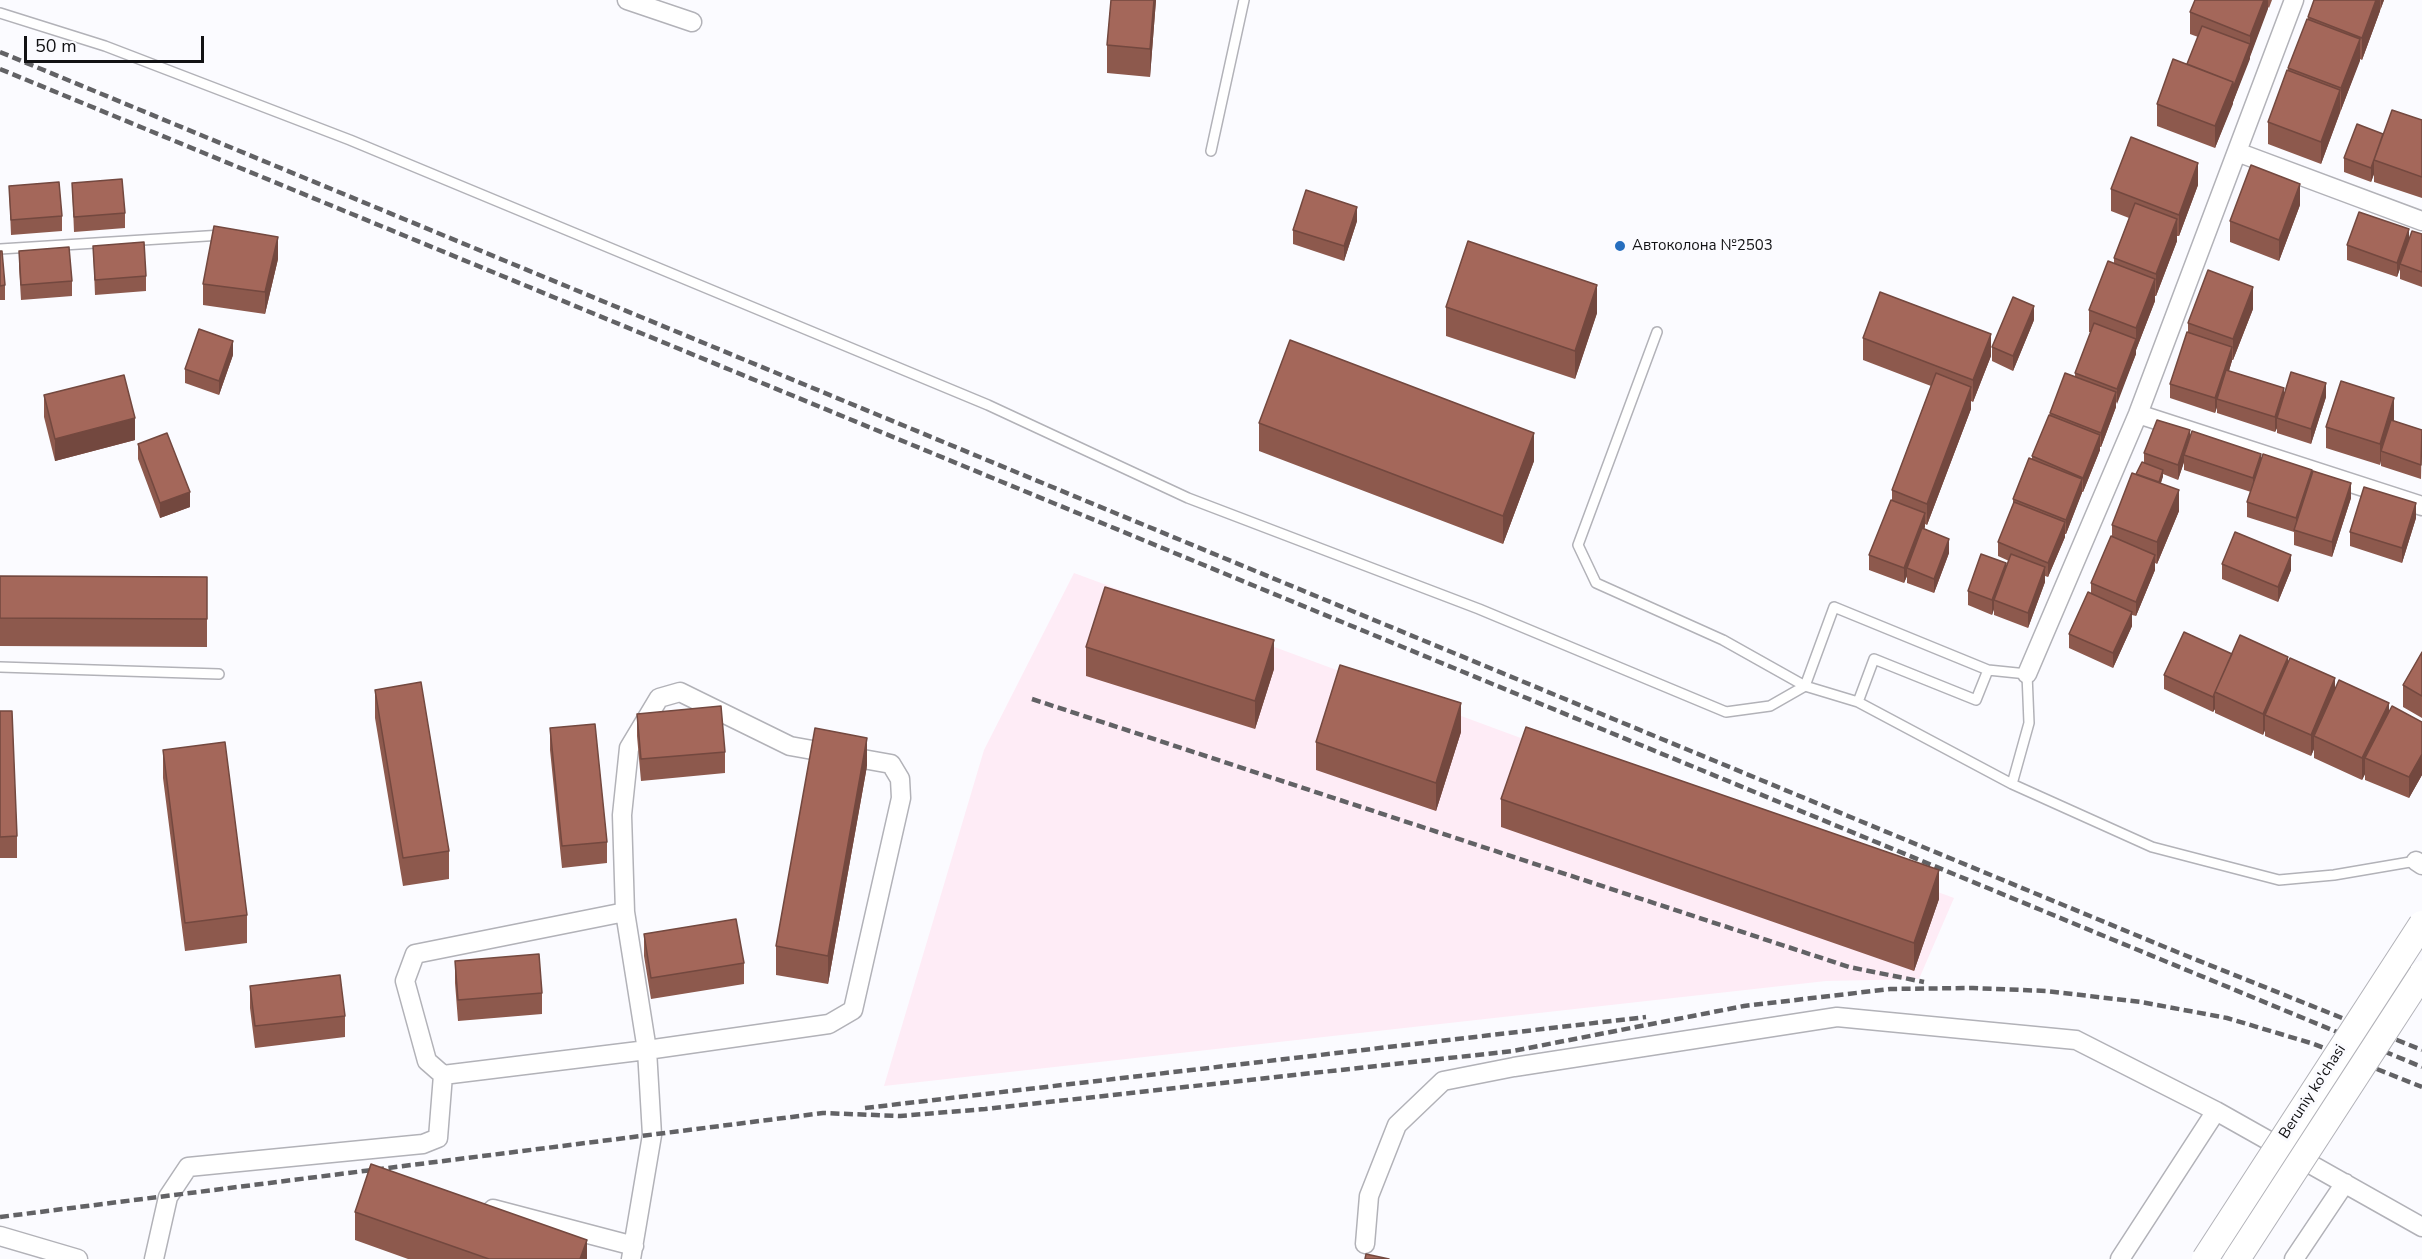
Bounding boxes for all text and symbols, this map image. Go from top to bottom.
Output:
scale bar [27,24,207,62]
text: 50 m [35,34,77,58]
place label: Автоколона №2503 [1632,237,1773,255]
marker: Автоколона №2503 [1613,239,1627,253]
street label: Beruniy ko'chasi [2276,1042,2350,1142]

